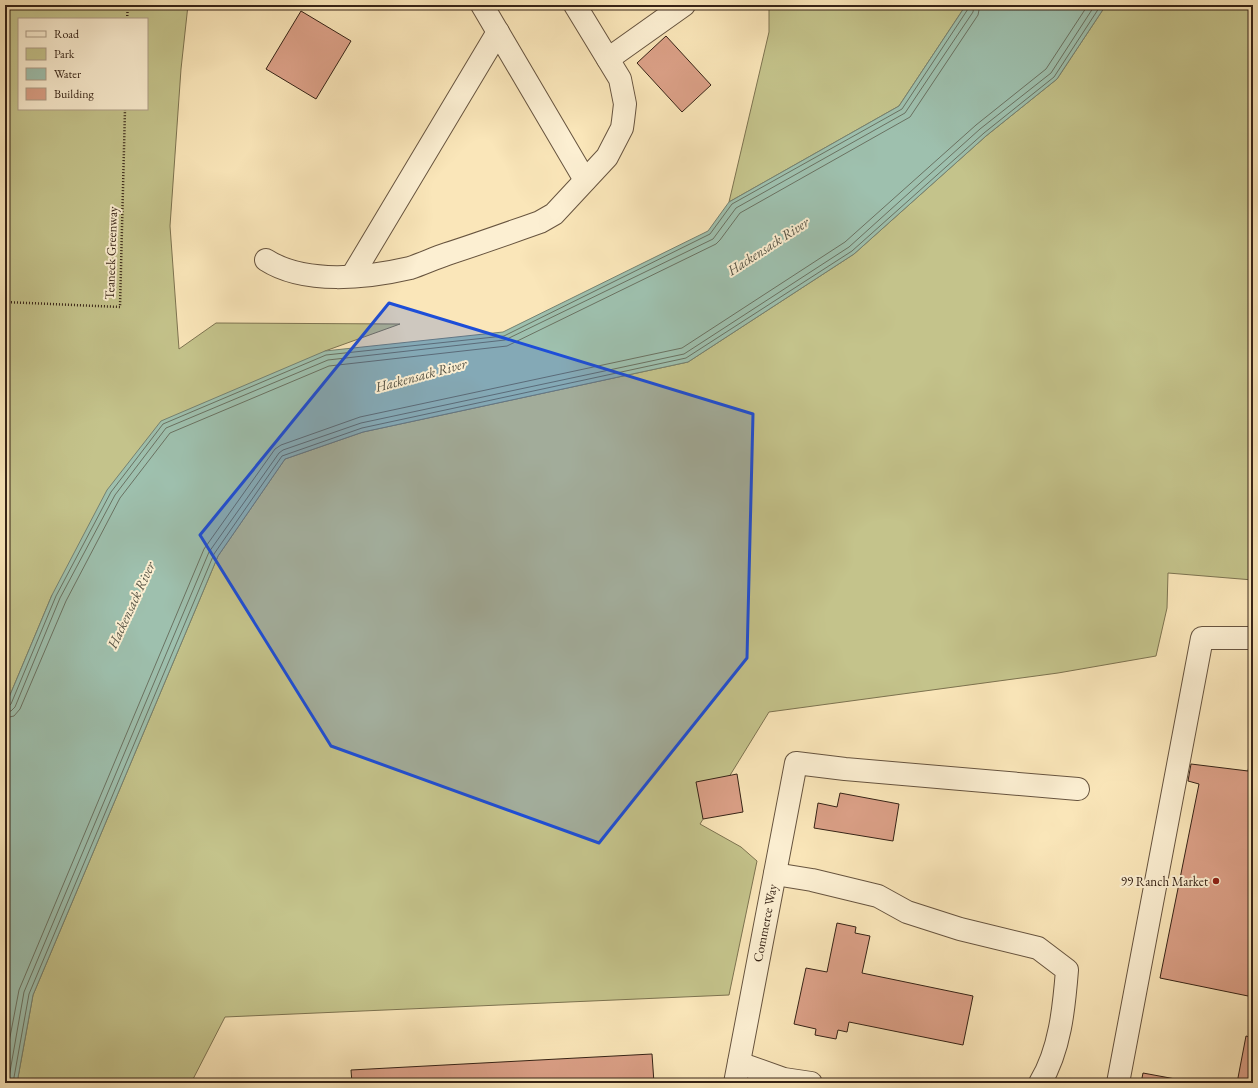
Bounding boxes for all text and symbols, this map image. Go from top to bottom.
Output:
legend [18,18,148,110]
text: Road [54,26,80,42]
text: Park [54,46,75,62]
text: Water [54,66,81,82]
text: Building [54,86,95,102]
street label: Teaneck Greenway [101,206,121,300]
water label: Hackensack River [723,213,813,280]
water label: Hackensack River [373,354,469,396]
water label: Hackensack River [103,558,159,652]
place label: 99 Ranch Market [1121,873,1208,890]
marker: 99 Ranch Market [1211,876,1221,886]
street label: Commerce Way [749,882,781,964]

